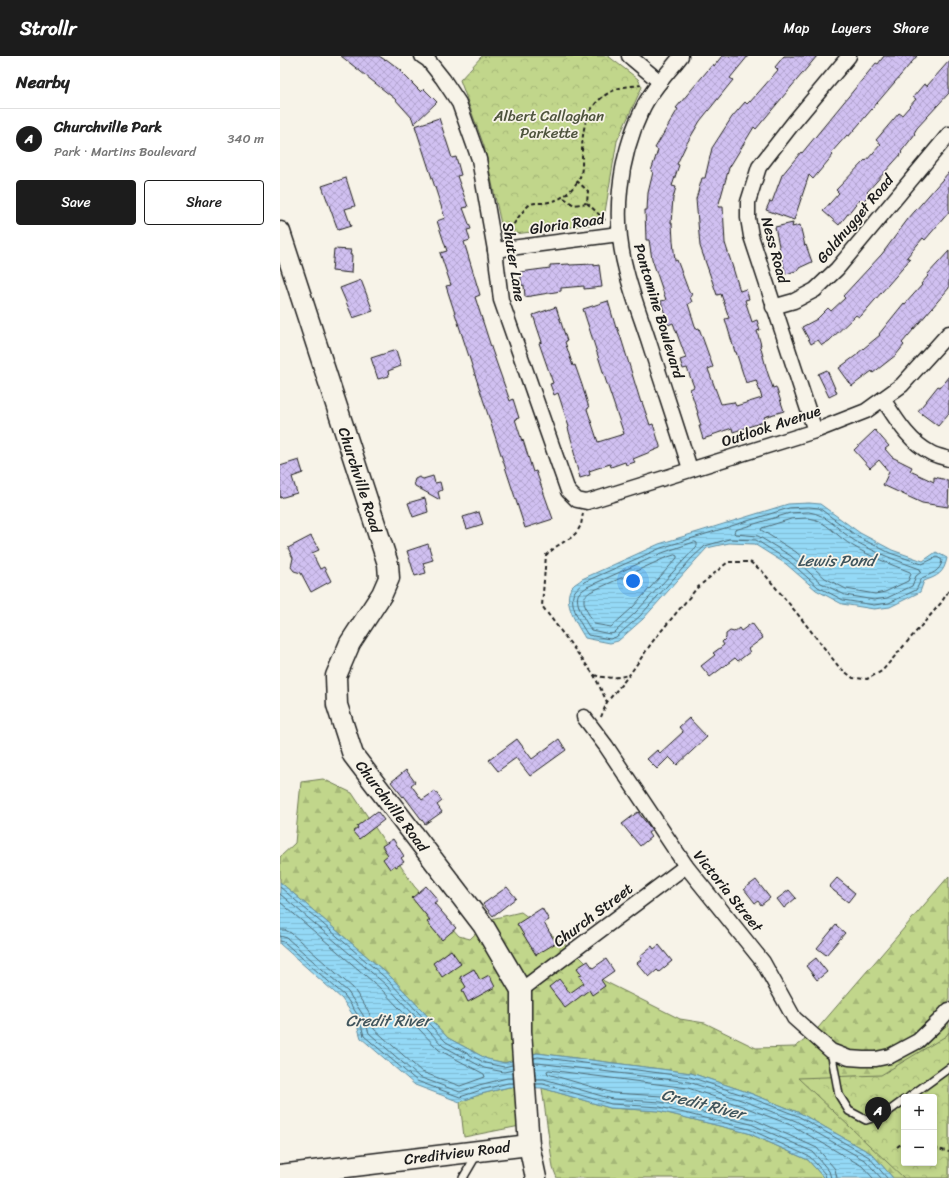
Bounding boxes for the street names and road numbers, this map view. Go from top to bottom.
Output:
street label: Goldnugget Road [810,168,901,269]
street label: Gloria Road [528,206,607,242]
street label: Ness Road [754,214,797,287]
street label: Shuter Lane [495,221,533,304]
street label: Pantomine Boulevard [626,240,692,383]
street label: Outlook Avenue [718,398,824,454]
street label: Churchville Road [331,424,390,537]
street label: Churchville Road [349,754,436,859]
street label: Victoria Street [687,844,770,939]
street label: Church Street [547,876,639,954]
street label: Creditview Road [403,1133,513,1172]

